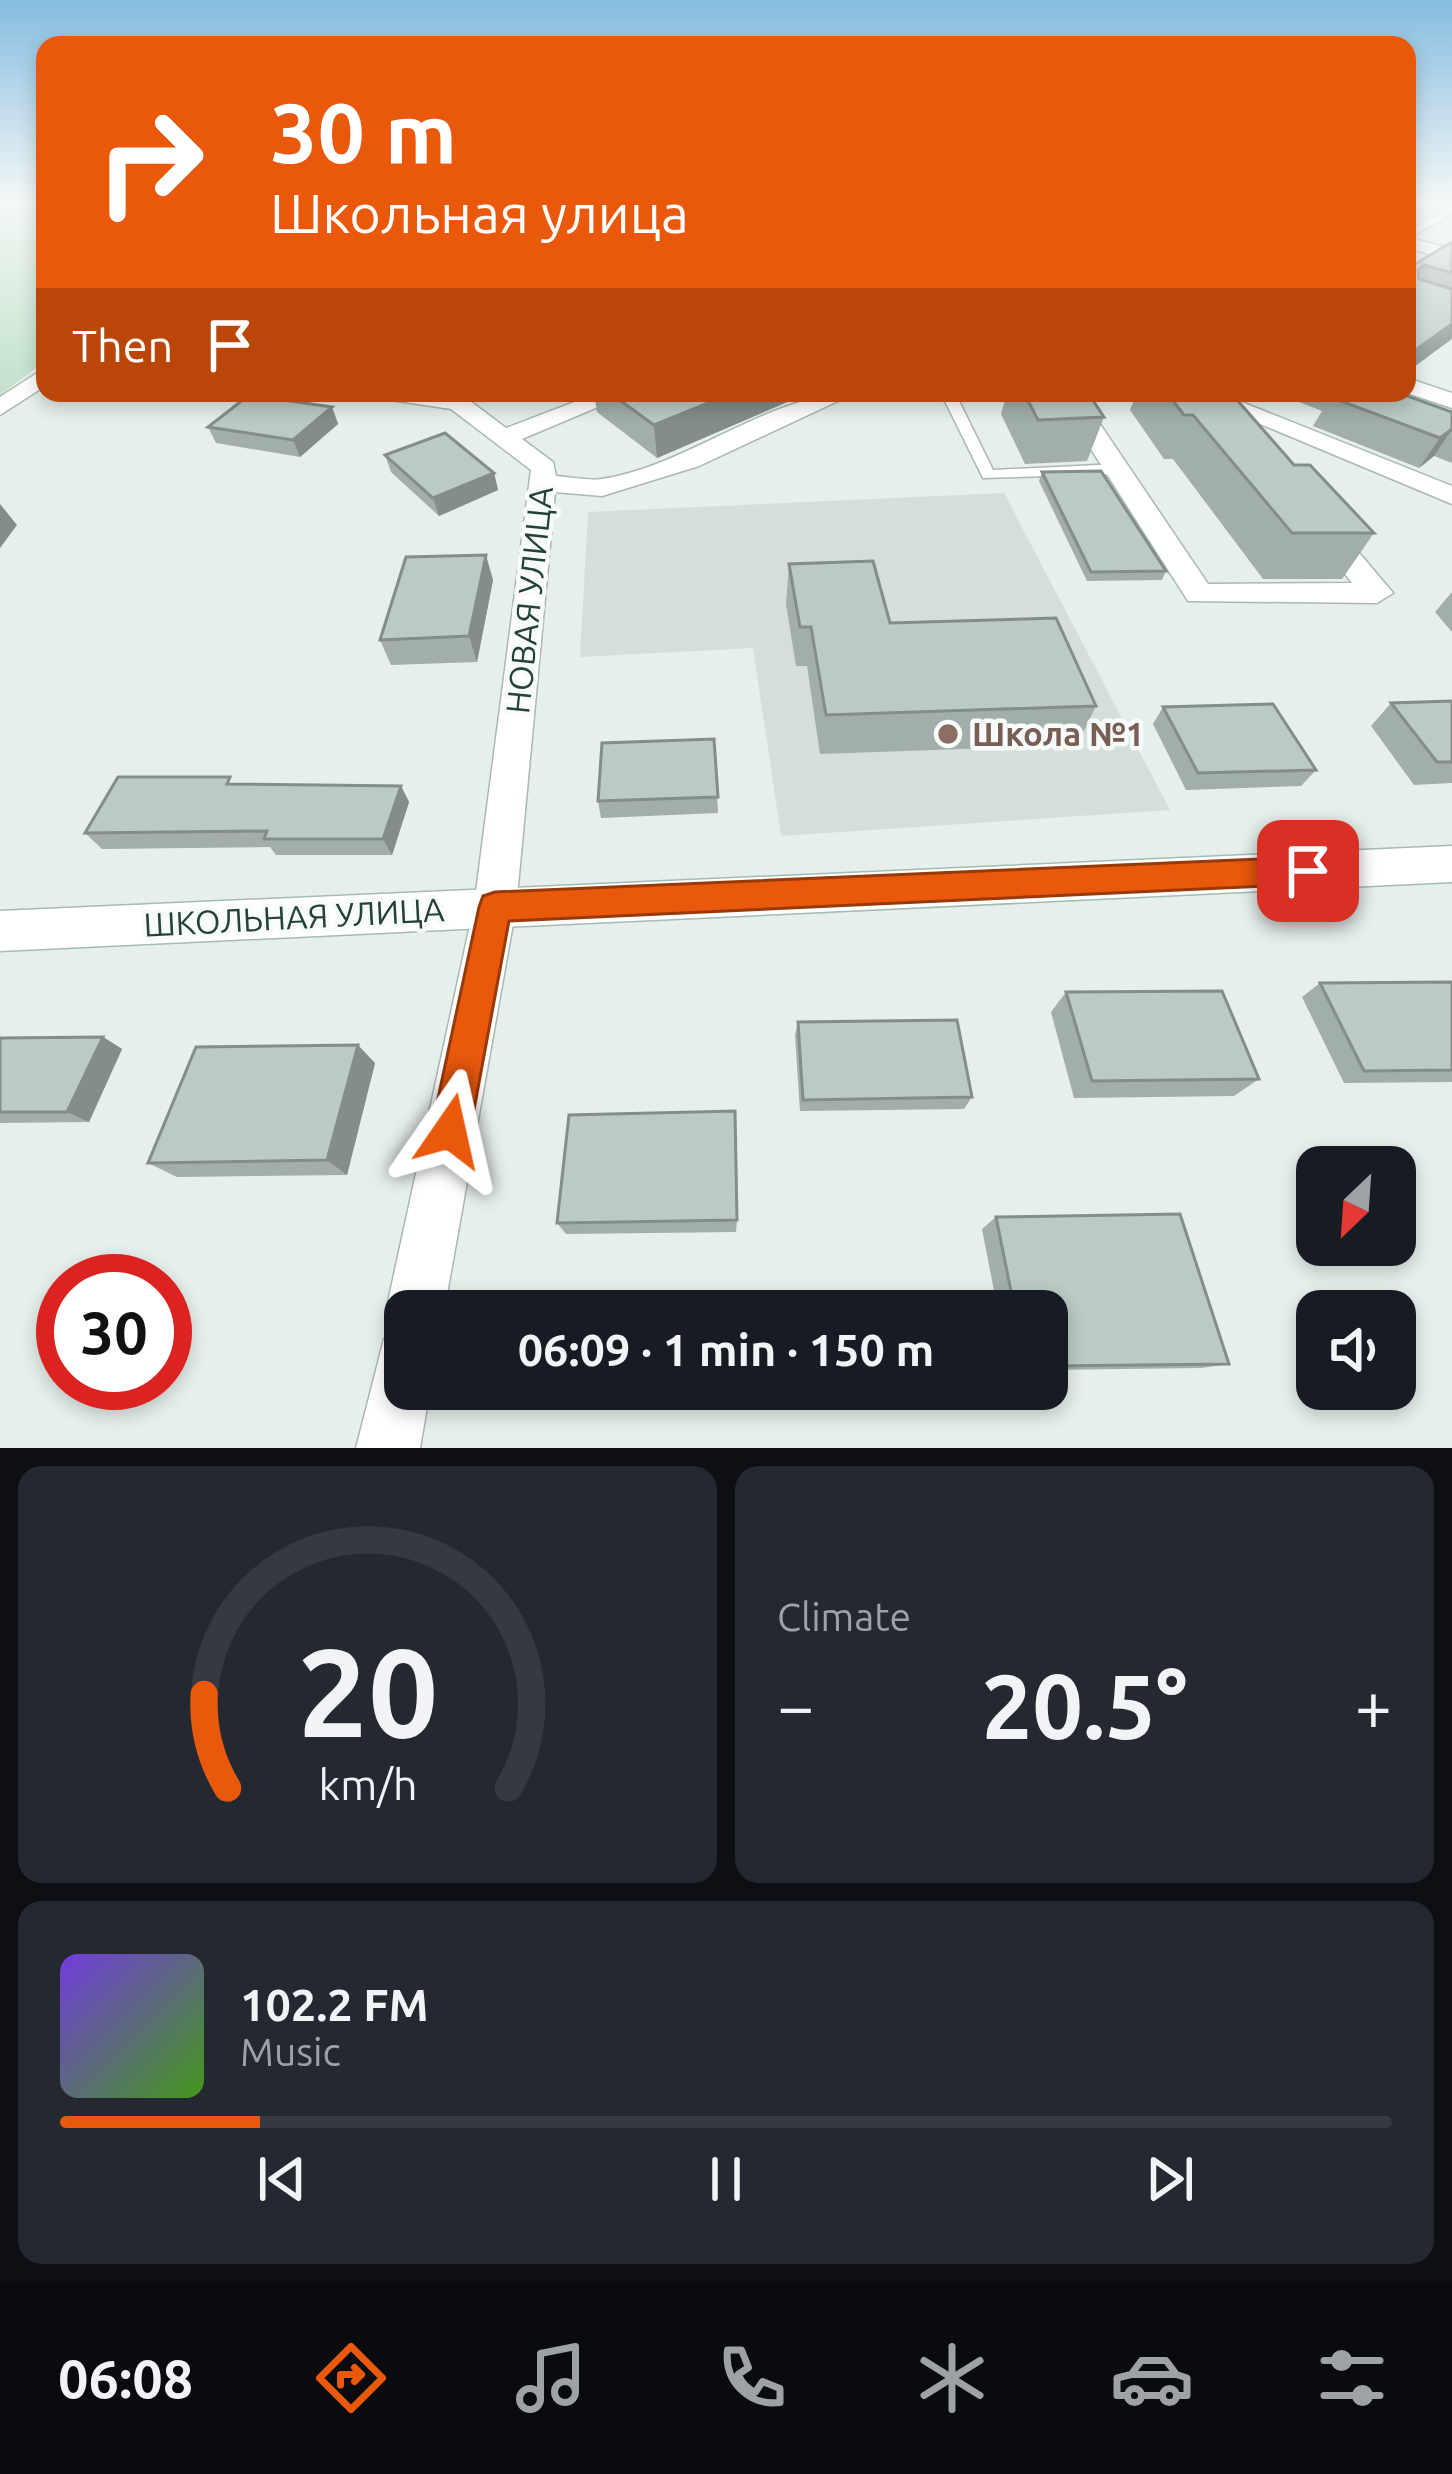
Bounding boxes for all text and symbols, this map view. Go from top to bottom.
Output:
icon: right [72,84,228,240]
text: 30 m [270,85,457,179]
text: Школьная улица [270,183,689,243]
icon: arrive [197,312,263,378]
text: Then [72,320,173,371]
street label: НОВАЯ УЛИЦА [498,484,559,715]
place label: Школа №1 [972,715,1144,752]
marker: Школа №1 [935,721,961,747]
pin [1257,820,1359,922]
icon: arrive [1275,838,1341,904]
street label: ШКОЛЬНАЯ УЛИЦА [143,890,446,943]
position arrow [387,1068,513,1194]
north arrow [1296,1146,1416,1266]
map controls [1296,1146,1416,1410]
speed limit sign: 30 [36,1254,192,1410]
button: sound [1296,1290,1416,1410]
text: 06:09 · 1 min · 150 m [518,1324,934,1375]
text: Climate [777,1595,911,1638]
text: 20 [297,1621,438,1761]
text: 20.5° [981,1655,1188,1756]
text: − [777,1668,814,1742]
text: + [1355,1668,1392,1742]
text: km/h [318,1759,417,1807]
text: 102.2 FM [240,1979,429,2030]
text: Music [240,2030,341,2073]
icon: previous [249,2146,315,2212]
icon: pause [693,2146,759,2212]
icon: next [1137,2146,1203,2212]
icon: directions [309,2336,393,2420]
icon: music [509,2336,593,2420]
icon: phone [710,2336,794,2420]
icon: climate [910,2336,994,2420]
icon: car [1110,2336,1194,2420]
icon: filters [1310,2336,1394,2420]
text: 06:08 [58,2348,193,2408]

